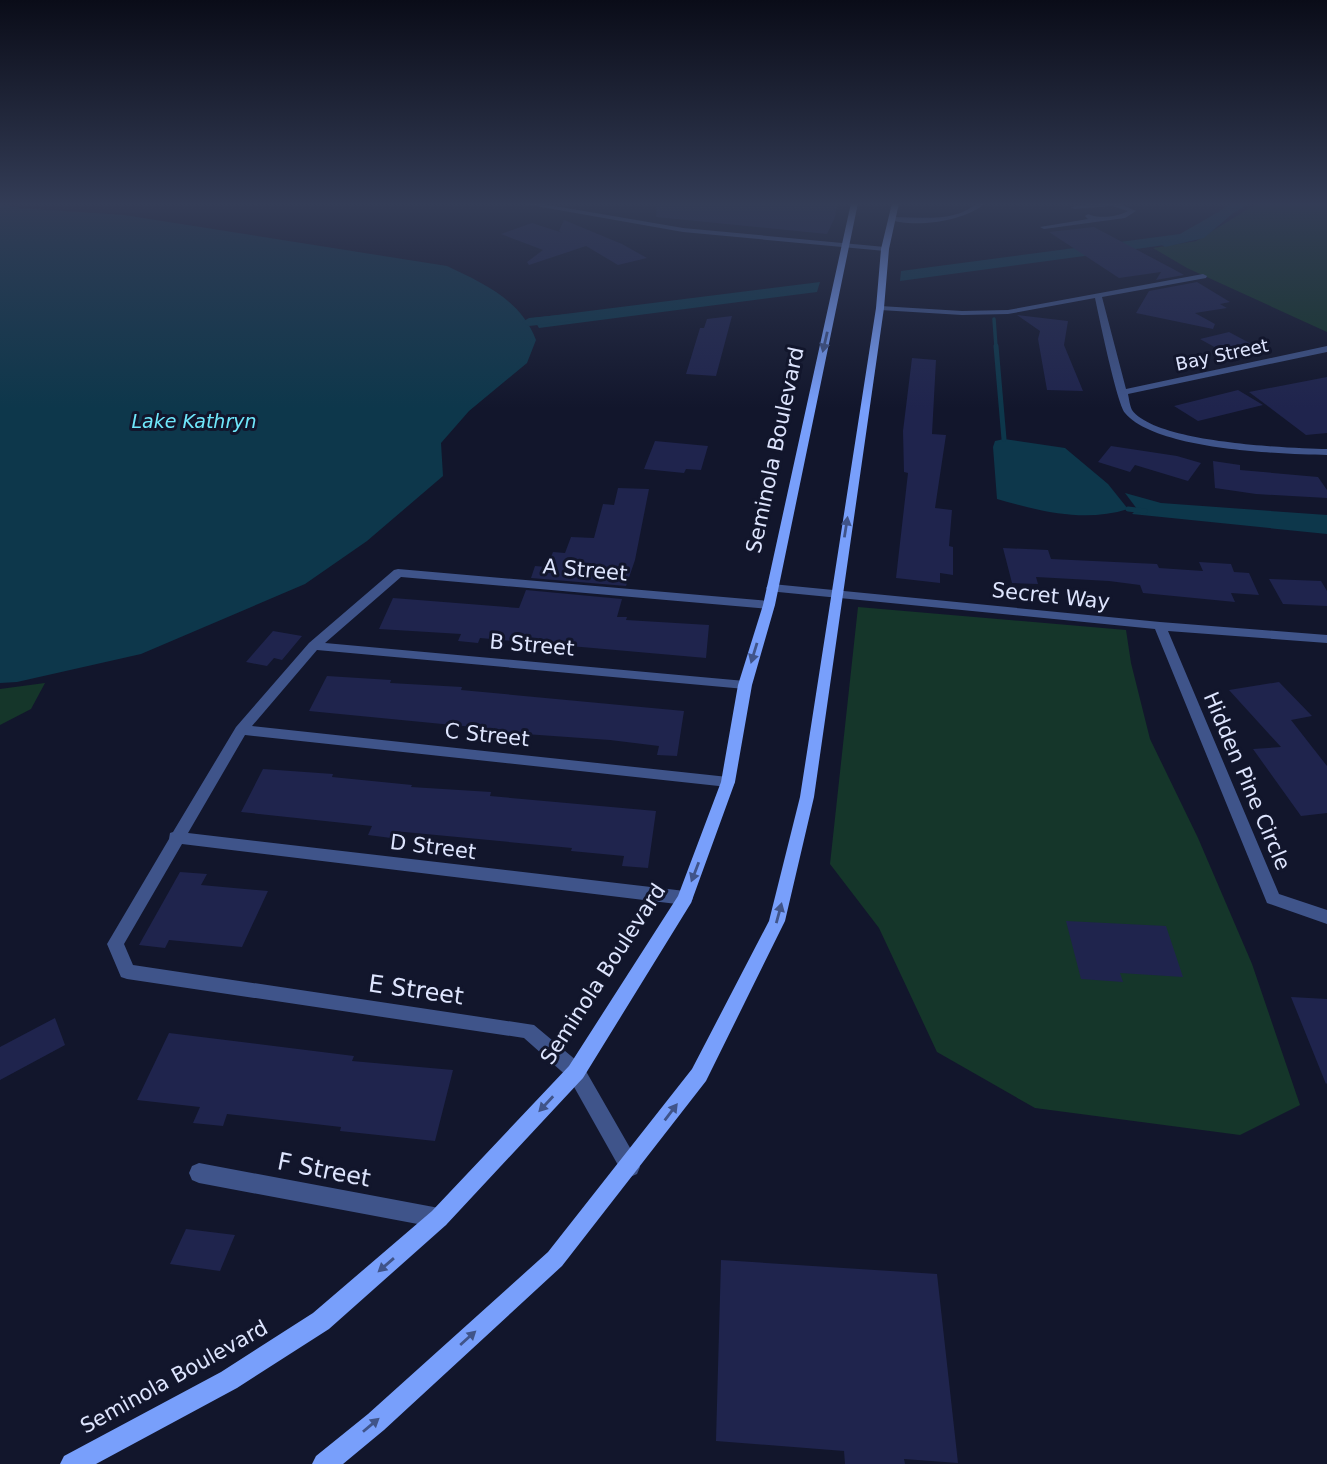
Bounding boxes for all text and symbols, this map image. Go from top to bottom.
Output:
one-way arrow [819,331,830,353]
street label: Bay Street [1174,334,1270,375]
street label: Seminola Boulevard [741,345,809,555]
water label: Lake Kathryn [132,410,256,432]
one-way arrow [840,516,851,538]
street label: A Street [542,554,628,586]
street label: Secret Way [991,578,1111,614]
street label: B Street [489,629,575,661]
one-way arrow [749,643,759,664]
street label: Hidden Pine Circle [1199,688,1295,874]
street label: C Street [443,719,531,751]
street label: D Street [389,830,477,864]
one-way arrow [689,862,700,883]
street label: Seminola Boulevard [536,879,670,1069]
one-way arrow [774,902,784,923]
street label: E Street [367,969,465,1011]
one-way arrow [538,1095,554,1113]
one-way arrow [664,1103,678,1121]
street label: F Street [275,1147,373,1193]
one-way arrow [377,1257,395,1273]
street label: Seminola Boulevard [76,1316,272,1438]
one-way arrow [459,1331,476,1347]
one-way arrow [363,1418,380,1433]

